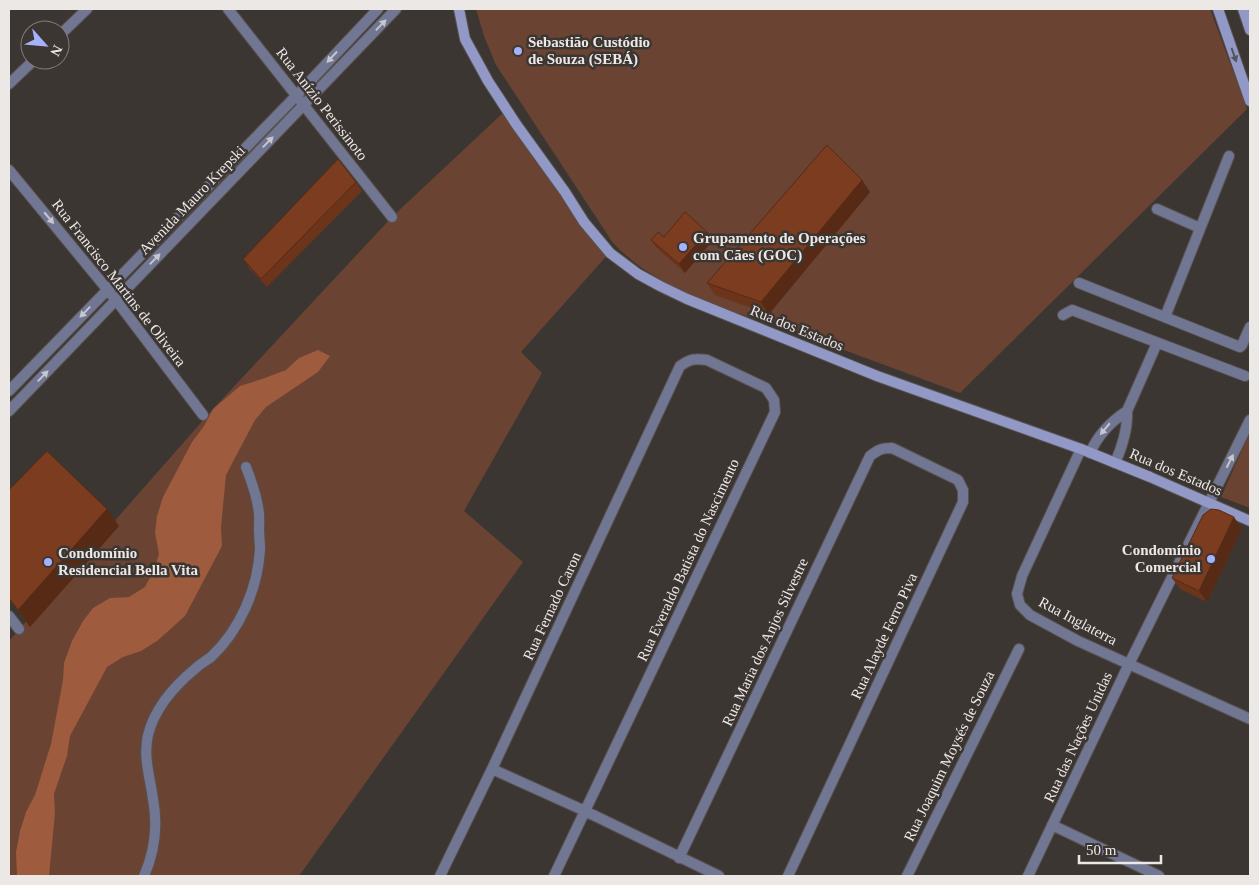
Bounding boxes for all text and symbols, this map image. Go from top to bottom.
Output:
one-way arrow [375,19,387,31]
north arrow [20,20,70,70]
place label: Sebastião Custódio de Souza (SEBÁ) [528,34,650,68]
text: N [47,43,65,59]
street label: Rua Anízio Perissinoto [273,45,371,163]
marker: Sebastião Custódio de Souza (SEBÁ) [512,45,524,57]
one-way arrow [1231,47,1238,62]
one-way arrow [326,51,338,63]
one-way arrow [262,137,274,149]
street label: Avenida Mauro Krepski [136,142,248,258]
street label: Rua Francisco Martins de Oliveira [49,196,189,370]
one-way arrow [43,212,54,225]
place label: Grupamento de Operações com Cães (GOC) [693,230,866,264]
marker: Grupamento de Operações com Cães (GOC) [677,241,689,253]
one-way arrow [149,254,161,266]
street label: Rua dos Estados [748,302,846,354]
one-way arrow [79,306,91,318]
one-way arrow [37,371,49,383]
one-way arrow [1100,423,1111,436]
street label: Rua dos Estados [1127,445,1225,499]
one-way arrow [1226,454,1234,468]
street label: Rua Everaldo Batista do Nascimento [634,456,742,664]
place label: Condomínio Comercial [1122,542,1201,575]
place label: Condomínio Residencial Bella Vita [58,545,198,578]
street label: Rua Fernado Caron [520,549,584,663]
marker: Condomínio Comercial [1205,553,1217,565]
street label: Rua Maria dos Anjos Silvestre [719,555,811,728]
marker: Condomínio Residencial Bella Vita [42,556,54,568]
street label: Rua Alayde Ferro Piva [848,570,920,701]
street label: Rua Inglaterra [1036,594,1120,648]
street label: Rua Joaquim Moysés de Souza [901,668,997,844]
street label: Rua das Nações Unidas [1041,669,1115,805]
scale bar [1079,832,1162,864]
text: 50 m [1086,842,1117,858]

